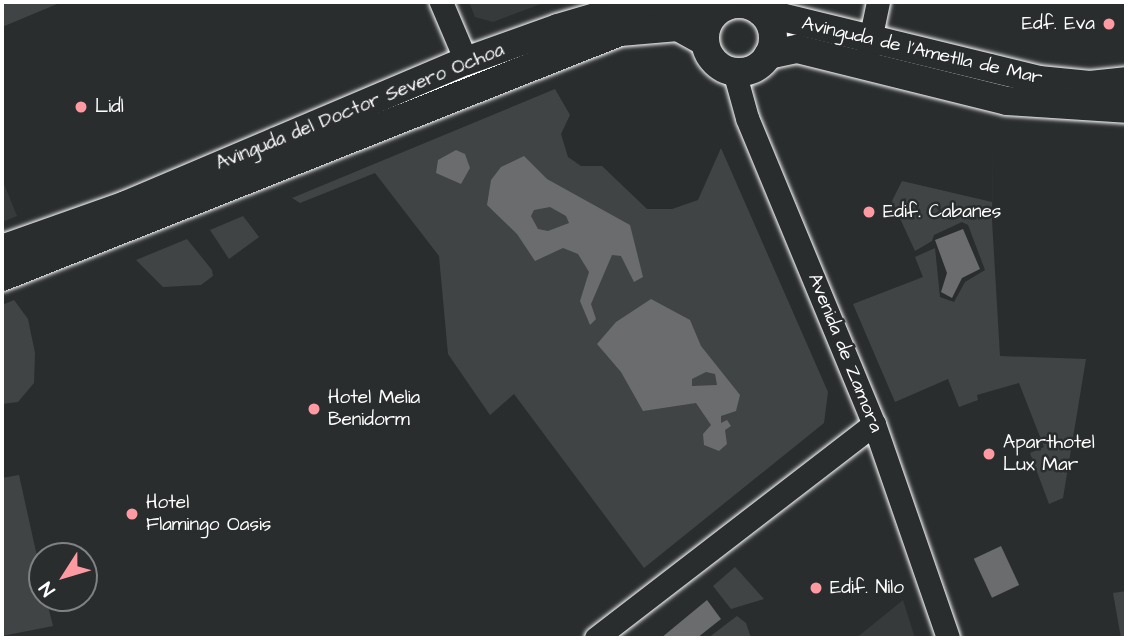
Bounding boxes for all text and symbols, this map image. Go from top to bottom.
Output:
street label: Avinguda de l'Ametlla de Mar [799,12,1045,90]
place label: Edf. Eva [1022,13,1095,35]
marker: Edf. Eva [1101,16,1117,32]
street label: Avinguda del Doctor Severo Ochoa [213,39,507,175]
place label: Lidl [95,96,124,118]
marker: Lidl [73,99,89,115]
place label: Edif. Cabanes [883,201,1001,223]
marker: Edif. Cabanes [861,204,877,220]
street label: Avenida de Zamora [803,270,887,436]
place label: Hotel Melia Benidorm [328,387,420,431]
marker: Hotel Melia Benidorm [306,401,322,417]
place label: Aparthotel Lux Mar [1003,432,1095,476]
marker: Aparthotel Lux Mar [981,446,997,462]
place label: Hotel Flamingo Oasis [146,492,271,536]
marker: Hotel Flamingo Oasis [124,506,140,522]
north arrow [28,542,98,612]
text: N [33,576,62,602]
place label: Edif. Nilo [830,577,904,599]
marker: Edif. Nilo [808,580,824,596]

